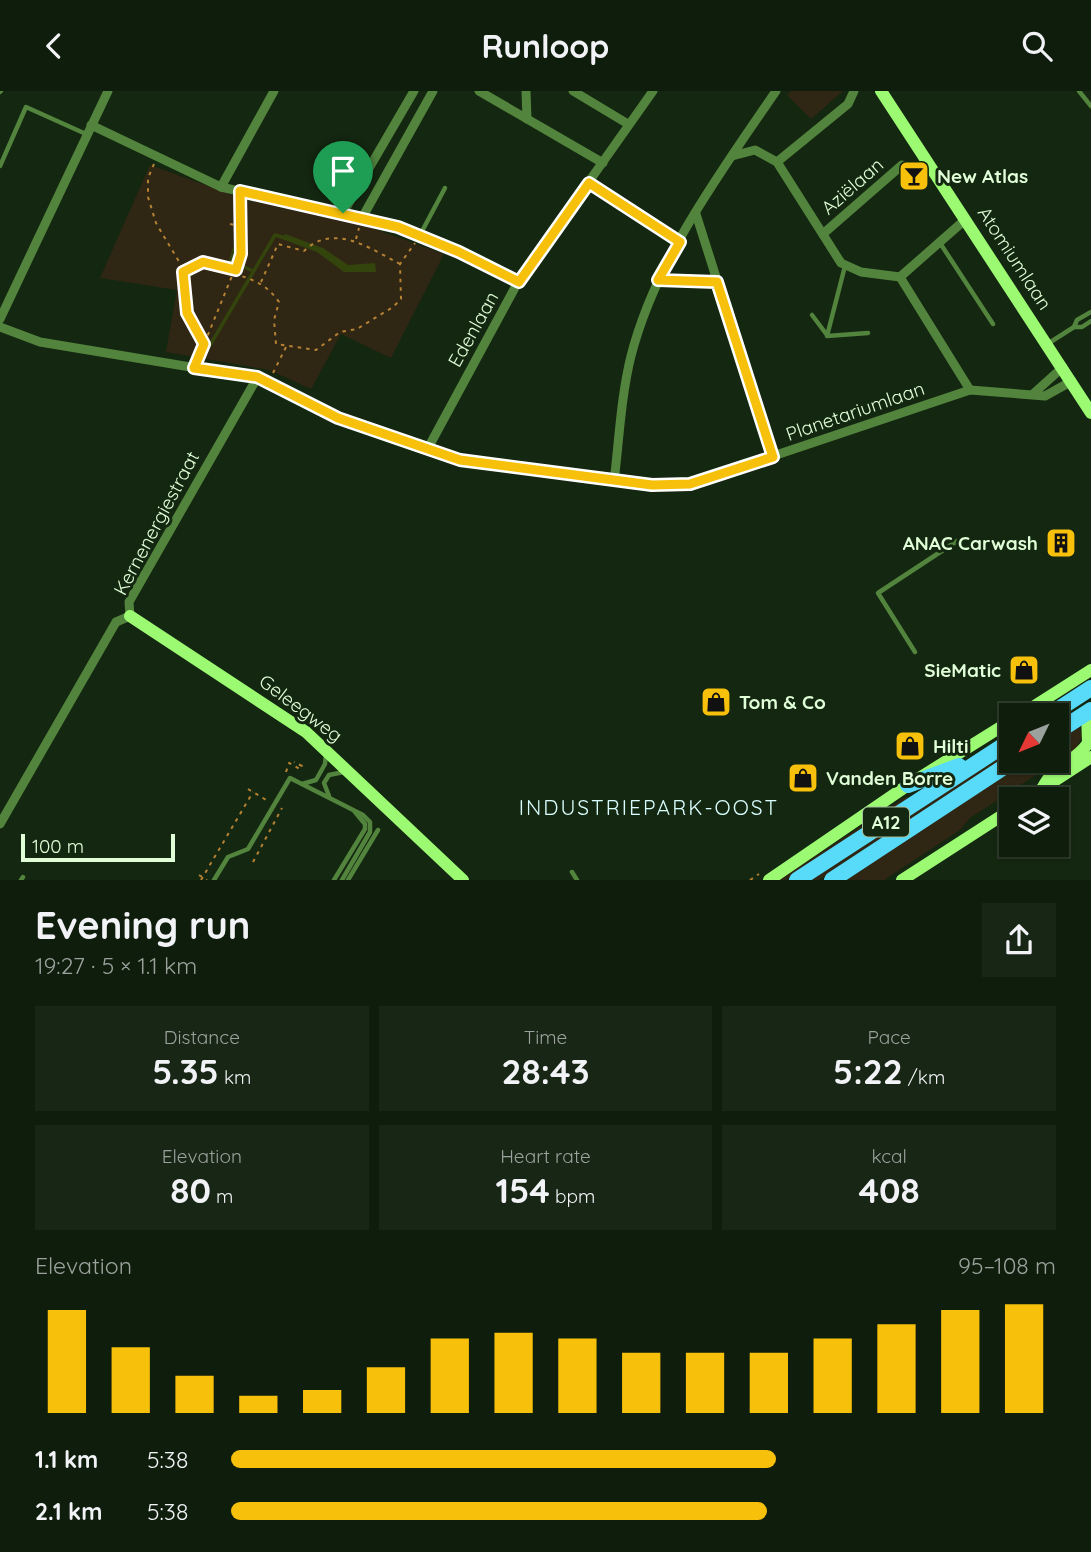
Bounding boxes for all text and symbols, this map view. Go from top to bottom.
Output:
text: Runloop [482,26,609,66]
icon: back [35,27,73,65]
icon: search [1018,27,1056,65]
pin [313,141,373,213]
icon: arrive [324,152,362,190]
street label: Aziëlaan [816,152,888,220]
bar icon: New Atlas [897,159,931,193]
place label: New Atlas [937,164,1028,188]
street label: Atomiumlaan [973,202,1057,314]
street label: Edenlaan [443,287,503,371]
street label: Planetariumlaan [783,376,927,446]
street label: Kernenergiestraat [108,447,204,599]
building icon: ANAC Carwash [1044,526,1078,560]
place label: ANAC Carwash [903,531,1038,555]
shop icon: SieMatic [1007,653,1041,687]
place label: SieMatic [924,658,1001,682]
street label: Geleegweg [255,669,347,747]
shop icon: Tom & Co [699,685,733,719]
place label: Tom & Co [739,690,826,714]
north arrow [999,703,1069,773]
map controls [999,703,1069,857]
shop icon: Hilti [893,729,927,763]
place label: Hilti [933,734,968,758]
shop icon: Vanden Borre [786,761,820,795]
place label: Vanden Borre [826,766,953,790]
button: layers [999,787,1069,857]
district label: INDUSTRIEPARK-OOST [519,794,779,820]
road number: A12 [863,807,909,837]
scale bar [21,831,175,863]
text: 100 m [32,834,84,858]
text: Evening run [35,901,250,949]
button: share [982,903,1056,977]
text: 19:27 · 5 × 1.1 km [35,951,197,980]
text: Distance [164,1025,240,1049]
text: Time [524,1025,567,1049]
text: Pace [867,1025,911,1049]
text: 5.35 [152,1049,219,1093]
text: 28:43 [501,1049,590,1093]
text: 5:22 [833,1049,903,1093]
text: km [219,1065,251,1089]
text: /km [903,1065,945,1089]
text: Elevation [162,1144,242,1168]
text: Heart rate [500,1144,591,1168]
text: kcal [871,1144,907,1168]
text: 80 [170,1168,211,1212]
text: 154 [496,1168,550,1212]
text: 408 [859,1168,920,1212]
text: m [211,1184,233,1208]
text: bpm [550,1184,595,1208]
text: Elevation [35,1251,132,1280]
text: 95–108 m [958,1251,1056,1280]
text: 1.1 km [35,1445,98,1474]
text: 5:38 [147,1445,188,1474]
text: 2.1 km [35,1497,102,1526]
text: 5:38 [147,1497,188,1526]

